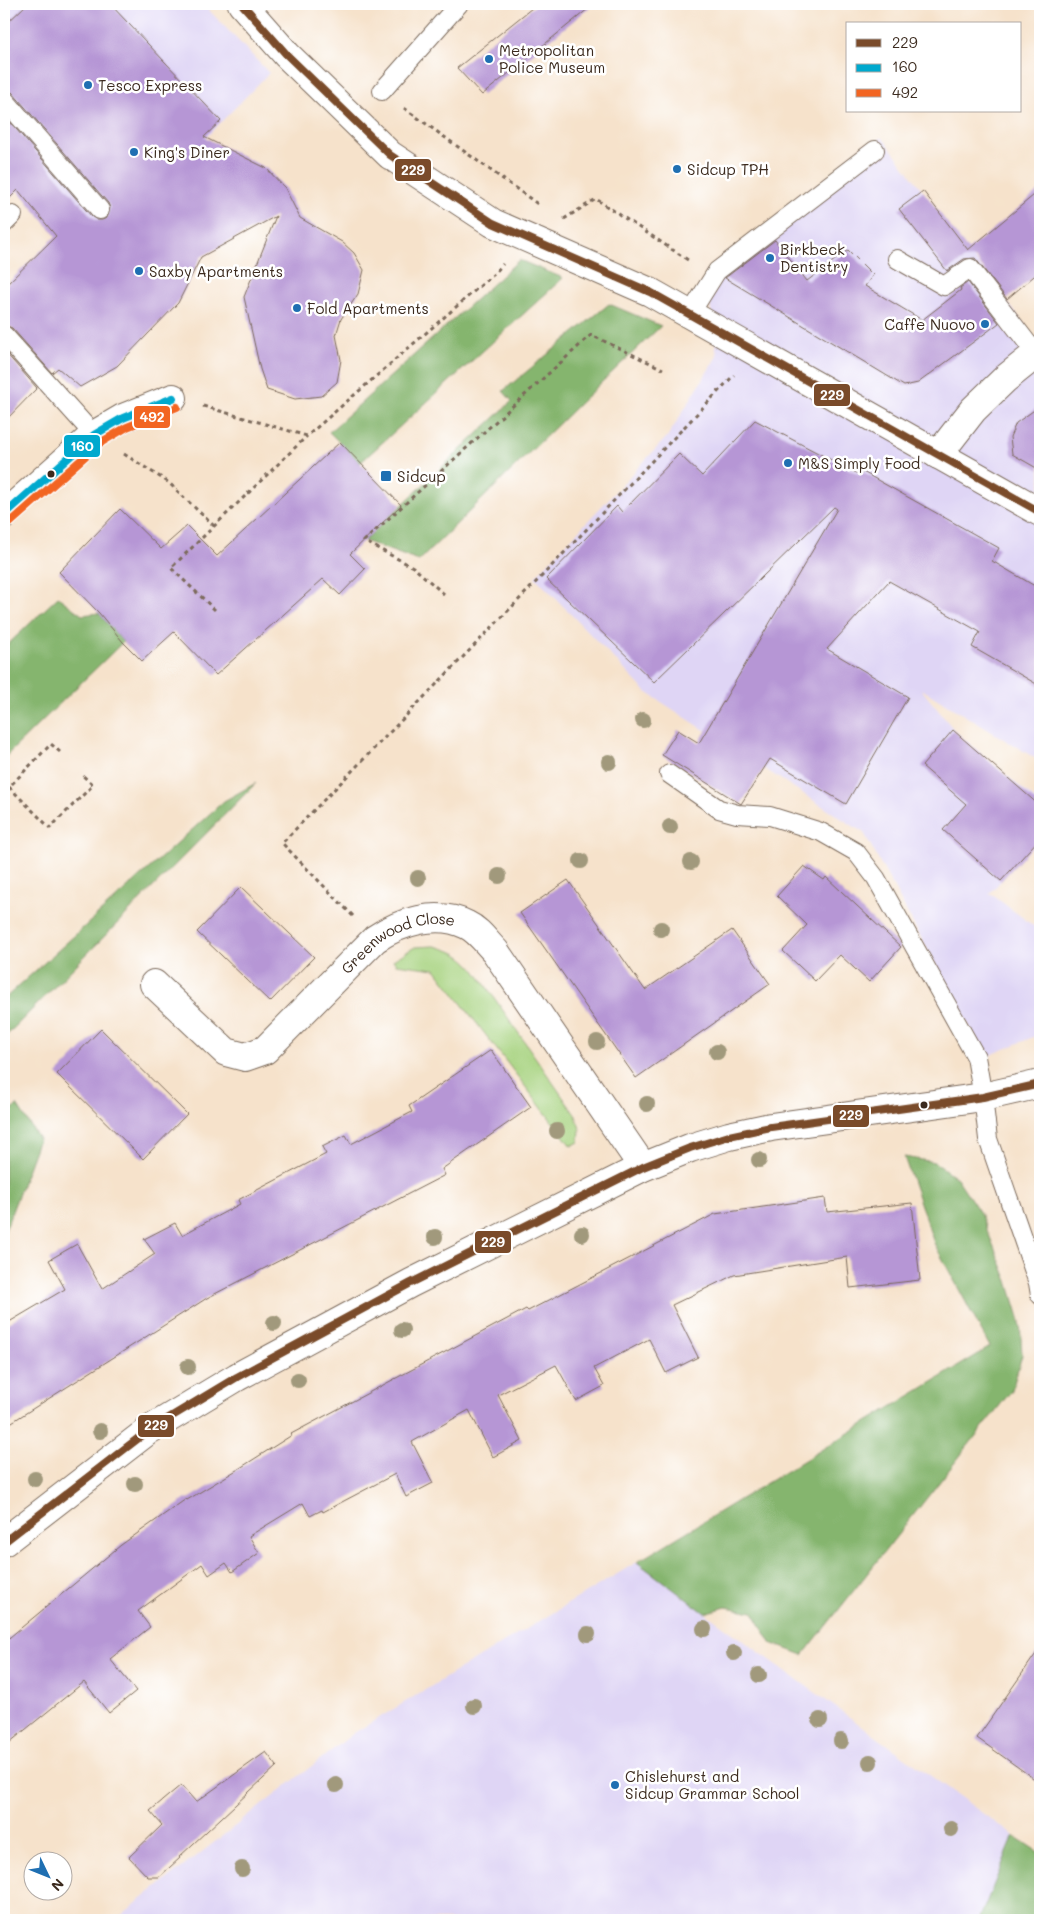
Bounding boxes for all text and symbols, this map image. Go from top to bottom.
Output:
legend [846,22,1022,112]
text: 229 [892,32,918,52]
place label: Metropolitan Police Museum [499,40,605,77]
marker: Metropolitan Police Museum [483,53,495,65]
text: 160 [892,56,917,76]
place label: Tesco Express [98,75,202,95]
marker: Tesco Express [82,79,94,91]
text: 492 [892,82,918,102]
place label: King's Diner [144,142,230,162]
marker: King's Diner [128,146,140,158]
line badge: 229 [394,158,432,182]
place label: Sidcup TPH [687,159,769,179]
text: 229 [401,160,426,179]
marker: Sidcup TPH [671,163,683,175]
place label: Birkbeck Dentistry [780,239,849,276]
marker: Birkbeck Dentistry [764,252,776,264]
place label: Saxby Apartments [149,261,283,281]
marker: Saxby Apartments [133,265,145,277]
place label: Fold Apartments [307,298,429,318]
marker: Fold Apartments [291,302,303,314]
place label: Caffe Nuovo [884,314,975,334]
marker: Caffe Nuovo [979,318,991,330]
line badge: 229 [813,383,851,407]
text: 229 [820,385,845,404]
line badge: 492 [133,405,171,429]
text: 492 [139,407,165,426]
line badge: 160 [63,434,101,458]
text: 160 [70,436,94,455]
place label: M&S Simply Food [798,453,920,473]
marker: M&S Simply Food [782,457,794,469]
place label: Sidcup [397,466,446,486]
unlabelled marker [46,469,56,479]
marker: Sidcup [379,469,393,483]
street label: Greenwood Close [336,908,457,978]
unlabelled marker [919,1100,929,1110]
line badge: 229 [832,1104,870,1128]
text: 229 [839,1105,864,1124]
line badge: 229 [474,1230,512,1254]
text: 229 [481,1232,506,1251]
line badge: 229 [137,1414,175,1438]
text: 229 [144,1415,169,1434]
place label: Chislehurst and Sidcup Grammar School [625,1766,799,1803]
marker: Chislehurst and Sidcup Grammar School [609,1779,621,1791]
north arrow [22,1852,72,1902]
text: N [47,1875,68,1896]

